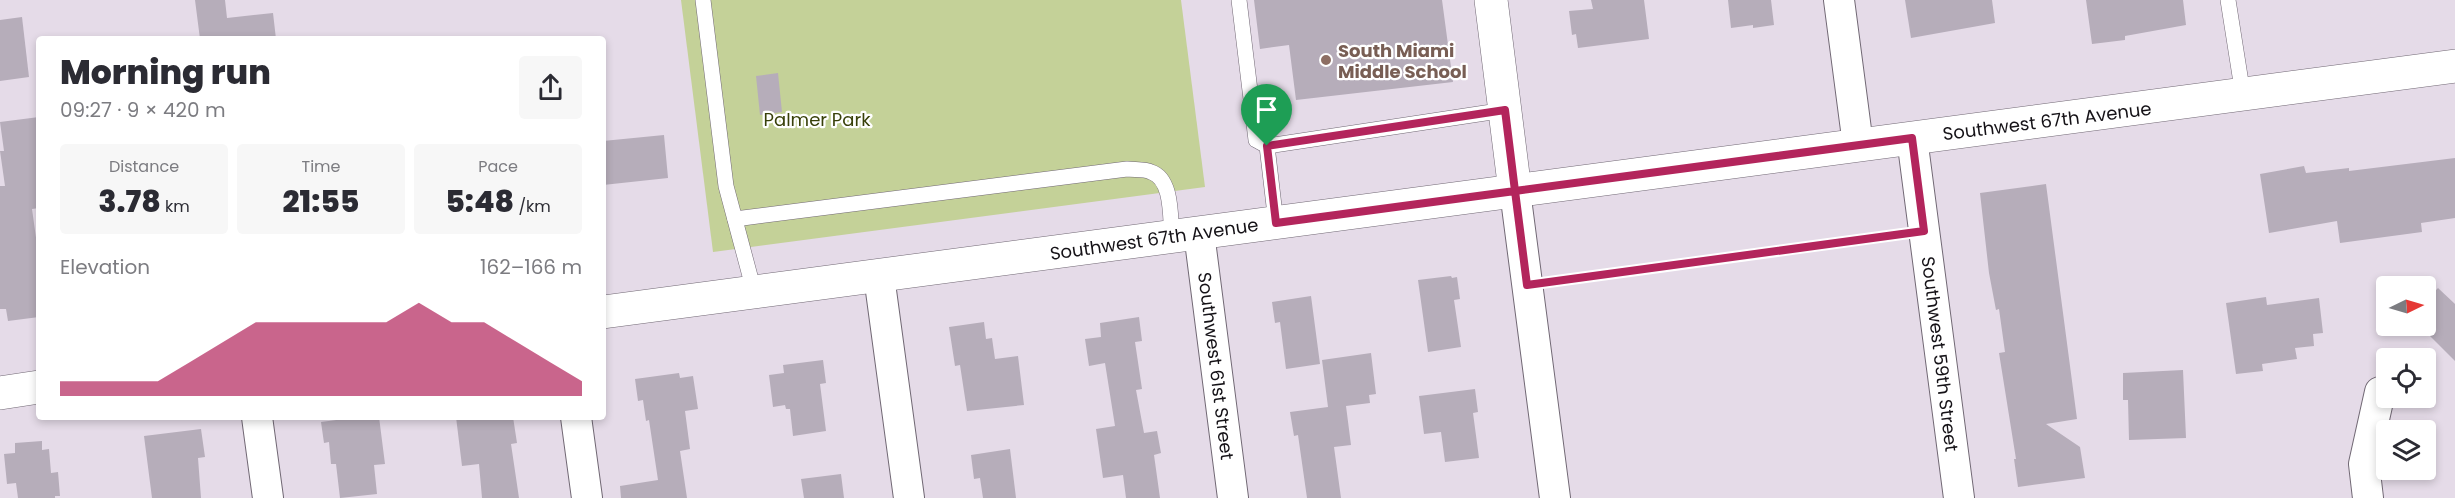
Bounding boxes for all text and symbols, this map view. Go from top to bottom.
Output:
place label: South Miami Middle School [1338,38,1467,84]
text: Morning run [60,49,271,96]
marker: South Miami Middle School [1319,53,1333,67]
button: share [519,56,582,119]
pin [1241,84,1292,146]
icon: arrive [1250,93,1283,126]
text: 09:27 · 9 × 420 m [60,96,225,124]
street label: Southwest 67th Avenue [1941,96,2153,146]
park label: Palmer Park [764,107,871,132]
text: Distance [109,155,179,178]
text: Time [302,155,341,178]
text: Pace [478,155,518,178]
text: 3.78 [98,180,161,223]
text: 21:55 [282,180,360,223]
text: 5:48 [445,180,514,223]
text: km [161,195,190,218]
text: /km [514,195,551,218]
street label: Southwest 67th Avenue [1048,212,1260,266]
text: Elevation [60,253,150,281]
text: 162–166 m [480,253,582,281]
street label: Southwest 59th Street [1916,255,1964,453]
street label: Southwest 61st Street [1192,271,1240,461]
north arrow [2376,276,2436,336]
map controls [2376,276,2436,480]
button: locate [2376,348,2436,408]
button: layers [2376,420,2436,480]

